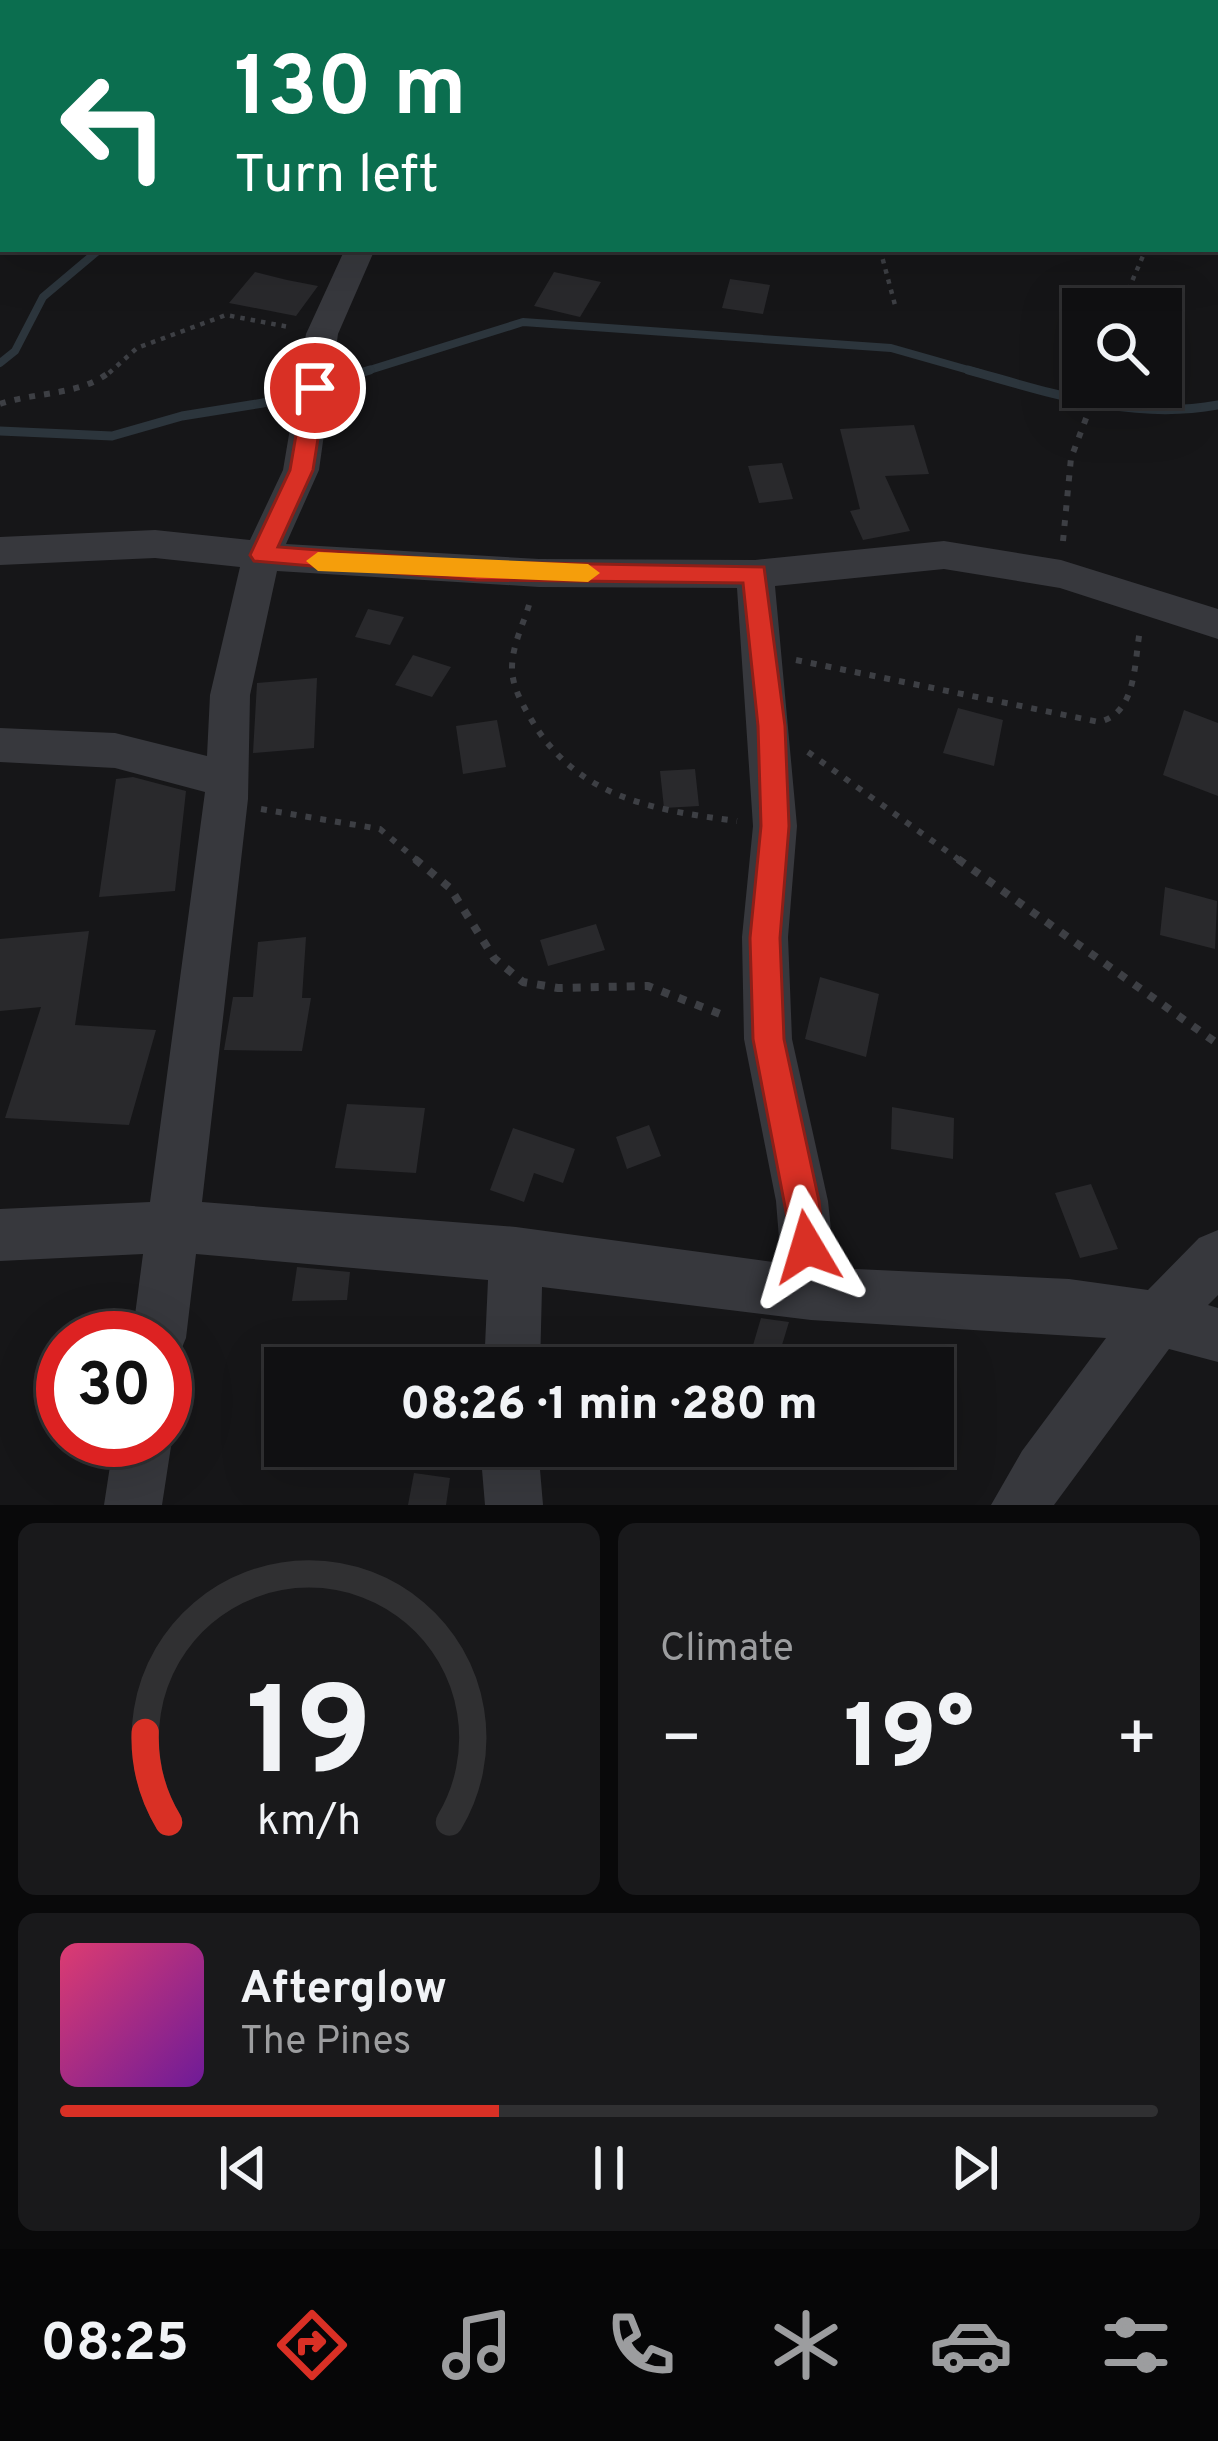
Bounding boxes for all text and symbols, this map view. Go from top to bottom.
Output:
text: 130 m [234,39,466,145]
icon: left [36,48,192,204]
text: Turn left [234,143,439,212]
map controls [1062,288,1182,408]
button: search [1062,288,1182,408]
pin [264,337,366,439]
icon: arrive [282,355,348,421]
position arrow [744,1184,870,1310]
speed limit sign: 30 [36,1311,192,1467]
text: 08:26 · 1 min · 280 m [400,1378,818,1435]
text: Climate [660,1626,794,1675]
text: 19 [246,1661,372,1819]
text: 19° [844,1686,974,1799]
text: − [660,1701,703,1784]
text: + [1115,1701,1158,1784]
text: km/h [257,1796,361,1850]
text: Afterglow [240,1962,447,2019]
text: The Pines [240,2019,411,2068]
icon: previous [210,2135,276,2201]
icon: pause [576,2135,642,2201]
icon: next [942,2135,1008,2201]
icon: directions [270,2303,354,2387]
icon: music [435,2303,519,2387]
icon: phone [599,2303,683,2387]
icon: climate [764,2303,848,2387]
icon: car [929,2303,1013,2387]
icon: filters [1094,2303,1178,2387]
text: 08:25 [40,2311,189,2380]

